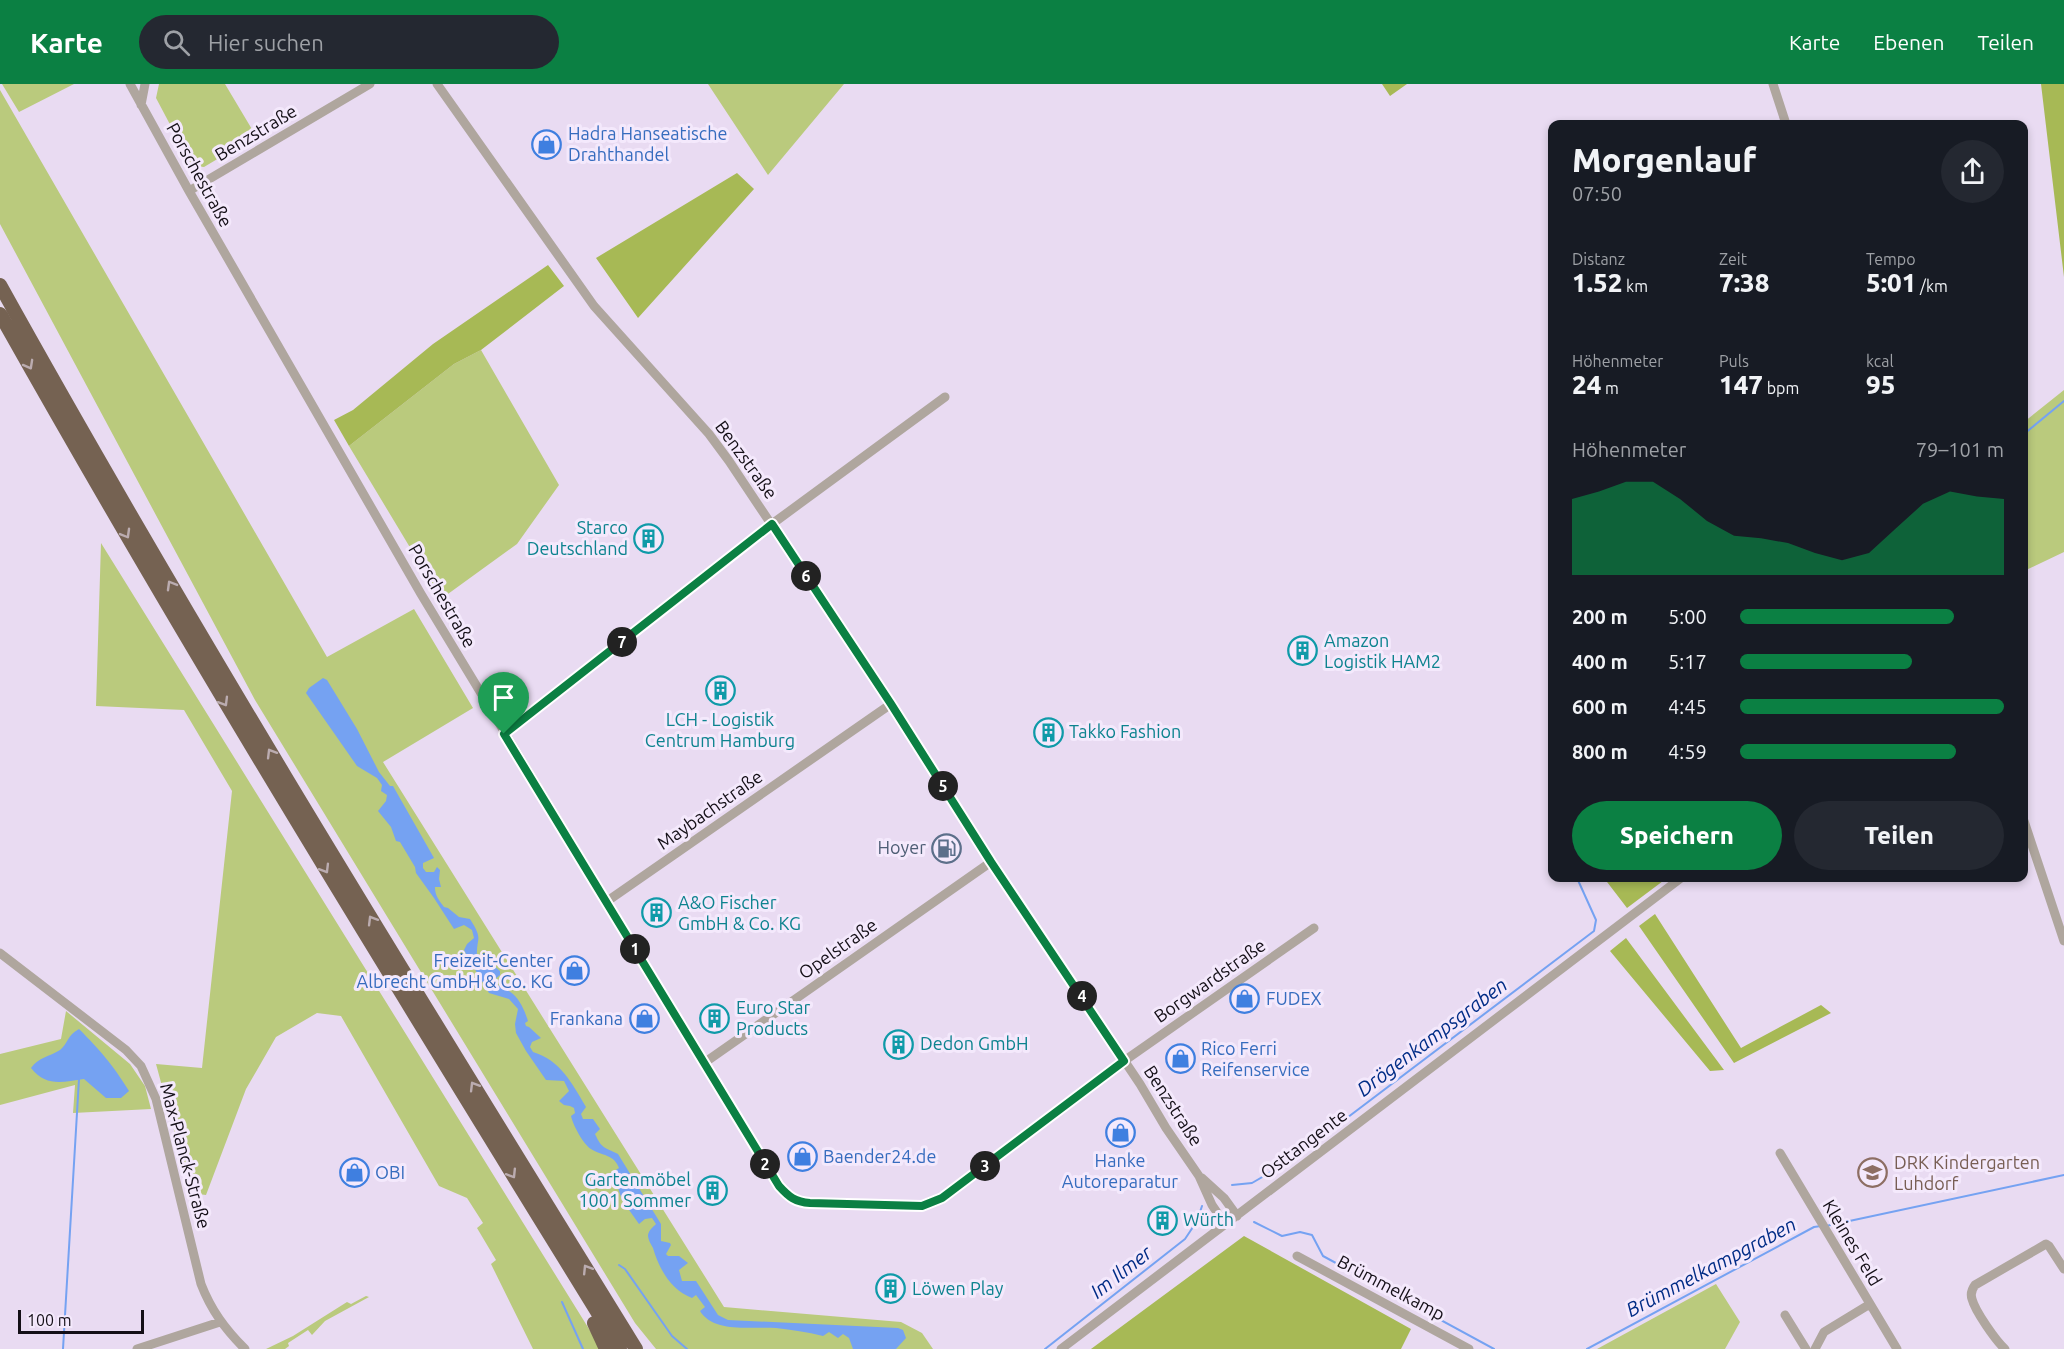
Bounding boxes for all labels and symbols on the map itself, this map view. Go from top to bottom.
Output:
street label: Benzstraße [211,100,300,164]
street label: Porschestraße [163,119,237,230]
place label: Hadra Hanseatische Drahthandel [568,123,727,164]
shop icon: Hadra Hanseatische Drahthandel [531,128,563,160]
one-way arrow [21,359,33,369]
street label: Benzstraße [712,416,782,502]
place label: Starco Deutschland [527,517,628,558]
building icon: Starco Deutschland [633,522,665,554]
one-way arrow [118,528,130,538]
street label: Porschestraße [405,540,481,651]
pin: 6 [791,561,821,591]
one-way arrow [167,581,179,592]
pin: 7 [607,627,637,657]
place label: Amazon Logistik HAM2 [1324,630,1441,671]
building icon: Amazon Logistik HAM2 [1287,635,1319,667]
pin [478,672,529,734]
building icon: LCH - Logistik Centrum Hamburg [704,675,736,707]
one-way arrow [217,696,229,706]
place label: LCH - Logistik Centrum Hamburg [645,709,795,750]
building icon: Takko Fashion [1032,716,1064,748]
place label: Takko Fashion [1069,721,1181,741]
one-way arrow [267,749,279,759]
street label: Maybachstraße [653,766,766,853]
pin: 5 [928,771,958,801]
fuel station icon: Hoyer [931,832,963,864]
place label: Hoyer [878,837,926,857]
one-way arrow [318,863,330,873]
place label: A&O Fischer GmbH & Co. KG [678,892,801,933]
building icon: A&O Fischer GmbH & Co. KG [641,897,673,929]
street label: Opelstraße [794,914,880,982]
one-way arrow [368,916,380,926]
pin: 1 [620,934,650,964]
street label: Borgwardstraße [1150,934,1269,1026]
place label: Freizeit-Center Albrecht GmbH & Co. KG [356,950,553,991]
shop icon: Freizeit-Center Albrecht GmbH & Co. KG [558,955,590,987]
water label: Drögenkampsgraben [1352,973,1511,1101]
pin: 4 [1067,981,1097,1011]
shop icon: FUDEX [1229,983,1261,1015]
place label: FUDEX [1266,988,1322,1008]
place label: Euro Star Products [736,997,810,1038]
building icon: Euro Star Products [699,1002,731,1034]
shop icon: Frankana [628,1003,660,1035]
place label: Frankana [550,1008,623,1028]
building icon: Dedon GmbH [883,1028,915,1060]
place label: Dedon GmbH [920,1033,1029,1053]
place label: Rico Ferri Reifenservice [1201,1038,1310,1079]
shop icon: Rico Ferri Reifenservice [1164,1043,1196,1075]
street label: Benzstraße [1140,1062,1207,1149]
street label: Max-Planck-Straße [157,1081,215,1231]
one-way arrow [470,1082,482,1092]
street label: Osttangente [1256,1104,1351,1182]
shop icon: Hanke Autoreparatur [1104,1116,1136,1148]
shop icon: Baender24.de [786,1141,818,1173]
place label: Baender24.de [823,1146,936,1166]
pin: 2 [750,1149,780,1179]
place label: Hanke Autoreparatur [1062,1150,1178,1191]
pin: 3 [970,1151,1000,1181]
place label: DRK Kindergarten Luhdorf [1894,1152,2040,1193]
shop icon: OBI [338,1157,370,1189]
school or university icon: DRK Kindergarten Luhdorf [1857,1157,1889,1189]
place label: OBI [375,1162,405,1182]
one-way arrow [504,1167,515,1178]
place label: Gartenmöbel 1001 Sommer [578,1169,691,1210]
building icon: Gartenmöbel 1001 Sommer [696,1174,728,1206]
street label: Kleines Feld [1819,1196,1886,1289]
building icon: Würth [1146,1204,1178,1236]
place label: Würth [1183,1209,1234,1229]
water label: Brümmelkampgraben [1622,1212,1800,1321]
water label: Im Ilmer [1085,1240,1157,1303]
street label: Brümmelkamp [1334,1250,1449,1324]
one-way arrow [582,1265,594,1275]
building icon: Löwen Play [875,1273,907,1305]
place label: Löwen Play [912,1278,1004,1298]
scale bar [18,1307,144,1334]

